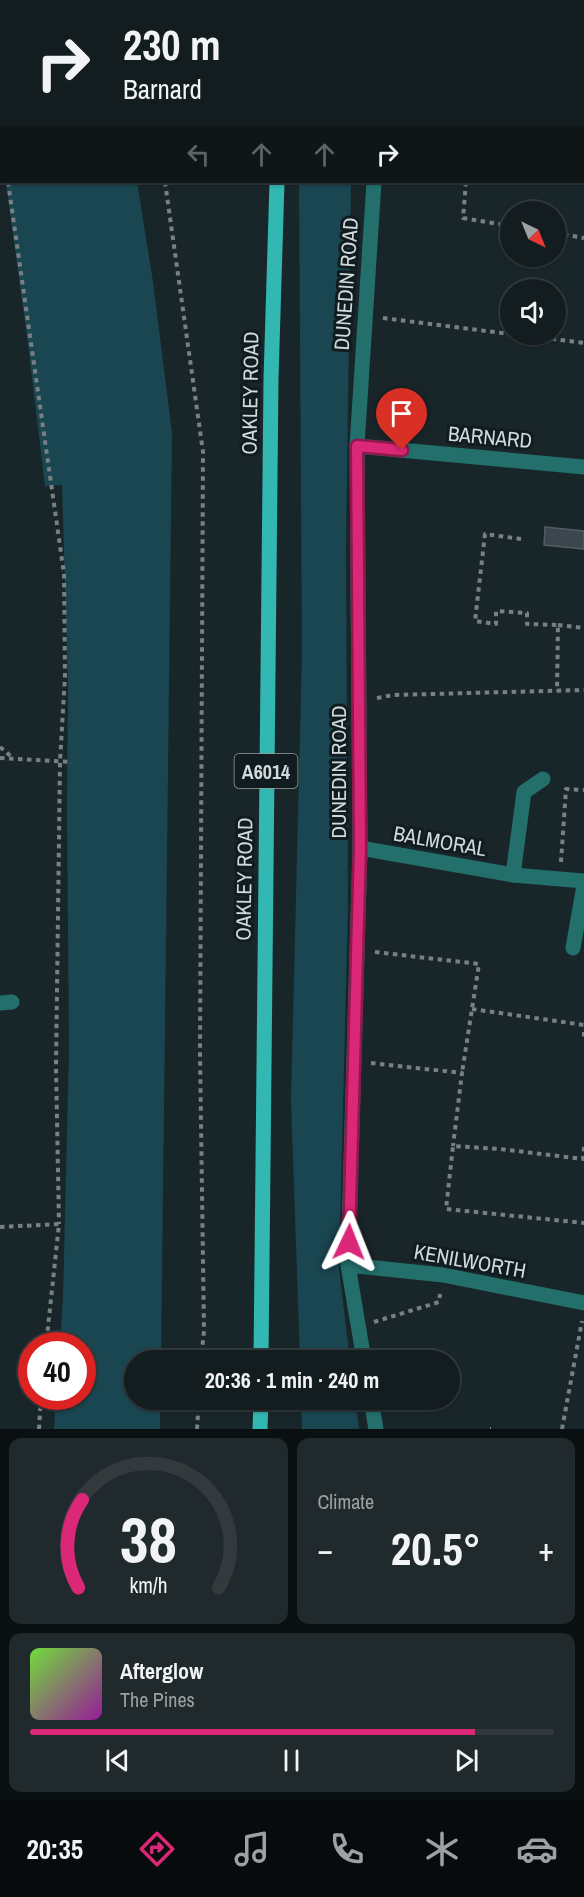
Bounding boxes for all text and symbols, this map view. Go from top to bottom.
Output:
text: 230 m [123,17,221,73]
icon: right [24,24,102,102]
text: Barnard [123,71,202,107]
icon: left [182,138,215,171]
icon: ahead [245,138,278,171]
icon: ahead [308,138,341,171]
icon: right [371,138,404,171]
north arrow [500,201,566,267]
map controls [500,201,566,345]
street label: DUNEDIN ROAD [327,217,365,351]
button: sound [500,279,566,345]
street label: OAKLEY ROAD [234,331,266,455]
pin [376,388,427,450]
icon: arrive [385,397,418,430]
street label: BARNARD [447,419,533,455]
street label: DUNEDIN ROAD [324,706,353,838]
road number: A6014 [234,754,298,788]
street label: OAKLEY ROAD [228,817,260,941]
street label: BALMORAL [391,819,489,863]
position arrow [317,1210,381,1274]
street label: KENILWORTH [412,1237,528,1285]
speed limit sign: 40 [18,1332,96,1410]
text: 20:36 · 1 min · 240 m [205,1365,379,1395]
text: Climate [318,1488,374,1515]
text: 38 [120,1497,177,1581]
text: 20.5° [391,1518,481,1579]
text: − [318,1527,333,1571]
text: + [538,1527,554,1571]
text: km/h [129,1571,167,1600]
text: Afterglow [120,1656,203,1686]
text: The Pines [120,1686,195,1713]
icon: previous [101,1744,134,1777]
icon: pause [275,1744,308,1777]
icon: next [450,1744,483,1777]
icon: directions [136,1828,178,1870]
icon: music [231,1828,273,1870]
icon: phone [326,1828,368,1870]
icon: climate [421,1828,463,1870]
icon: car [516,1828,558,1870]
text: 20:35 [26,1831,83,1867]

